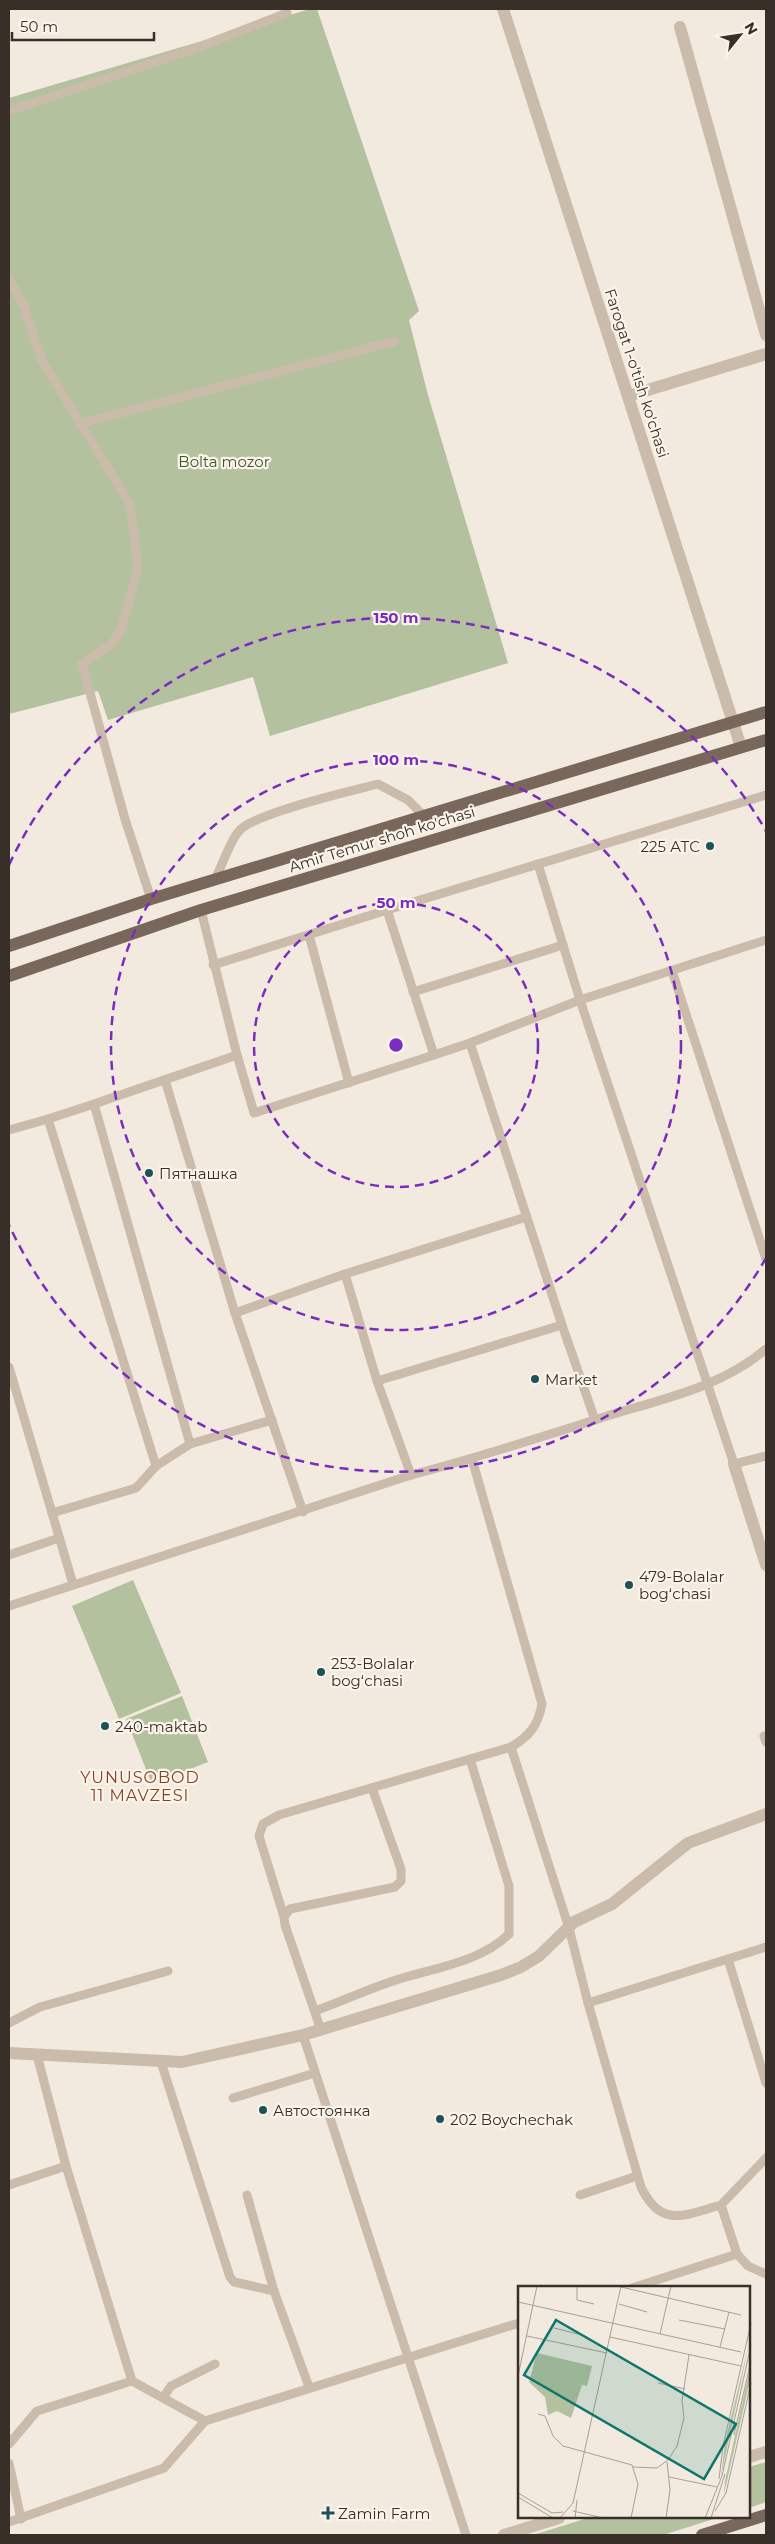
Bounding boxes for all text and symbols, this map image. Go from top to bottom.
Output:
scale bar [12,10,155,42]
north arrow [715,10,765,60]
text: 50 m [20,17,58,36]
text: N [741,19,762,38]
street label: Farogat 1-o'tish ko'chasi [601,286,673,460]
park label: Bolta mozor [178,452,270,471]
text: 150 m [374,608,418,627]
text: 100 m [373,750,419,769]
street label: Amir Temur shoh ko'chasi [287,802,477,876]
place label: 225 АТС [640,837,700,856]
marker: 225 АТС [704,840,716,852]
text: 50 m [376,893,416,912]
centre of rings [387,1036,405,1054]
place label: Пятнашка [159,1164,238,1183]
marker: Пятнашка [143,1167,155,1179]
place label: Market [545,1370,598,1389]
marker: Market [529,1373,541,1385]
place label: 479-Bolalar bogʻchasi [639,1567,724,1603]
marker: 479-Bolalar bogʻchasi [623,1579,635,1591]
place label: 253-Bolalar bogʻchasi [331,1654,415,1690]
marker: 253-Bolalar bogʻchasi [315,1666,327,1678]
place label: 240-maktab [115,1717,207,1736]
marker: 240-maktab [99,1720,111,1732]
district label: YUNUSOBOD 11 MAVZESI [80,1768,200,1805]
place label: Автостоянка [273,2101,370,2120]
marker: Автостоянка [257,2104,269,2116]
place label: 202 Boychechak [450,2110,573,2129]
marker: 202 Boychechak [434,2113,446,2125]
inset map [518,2286,750,2519]
place label: Zamin Farm [338,2504,430,2523]
marker: Zamin Farm [322,2507,334,2519]

